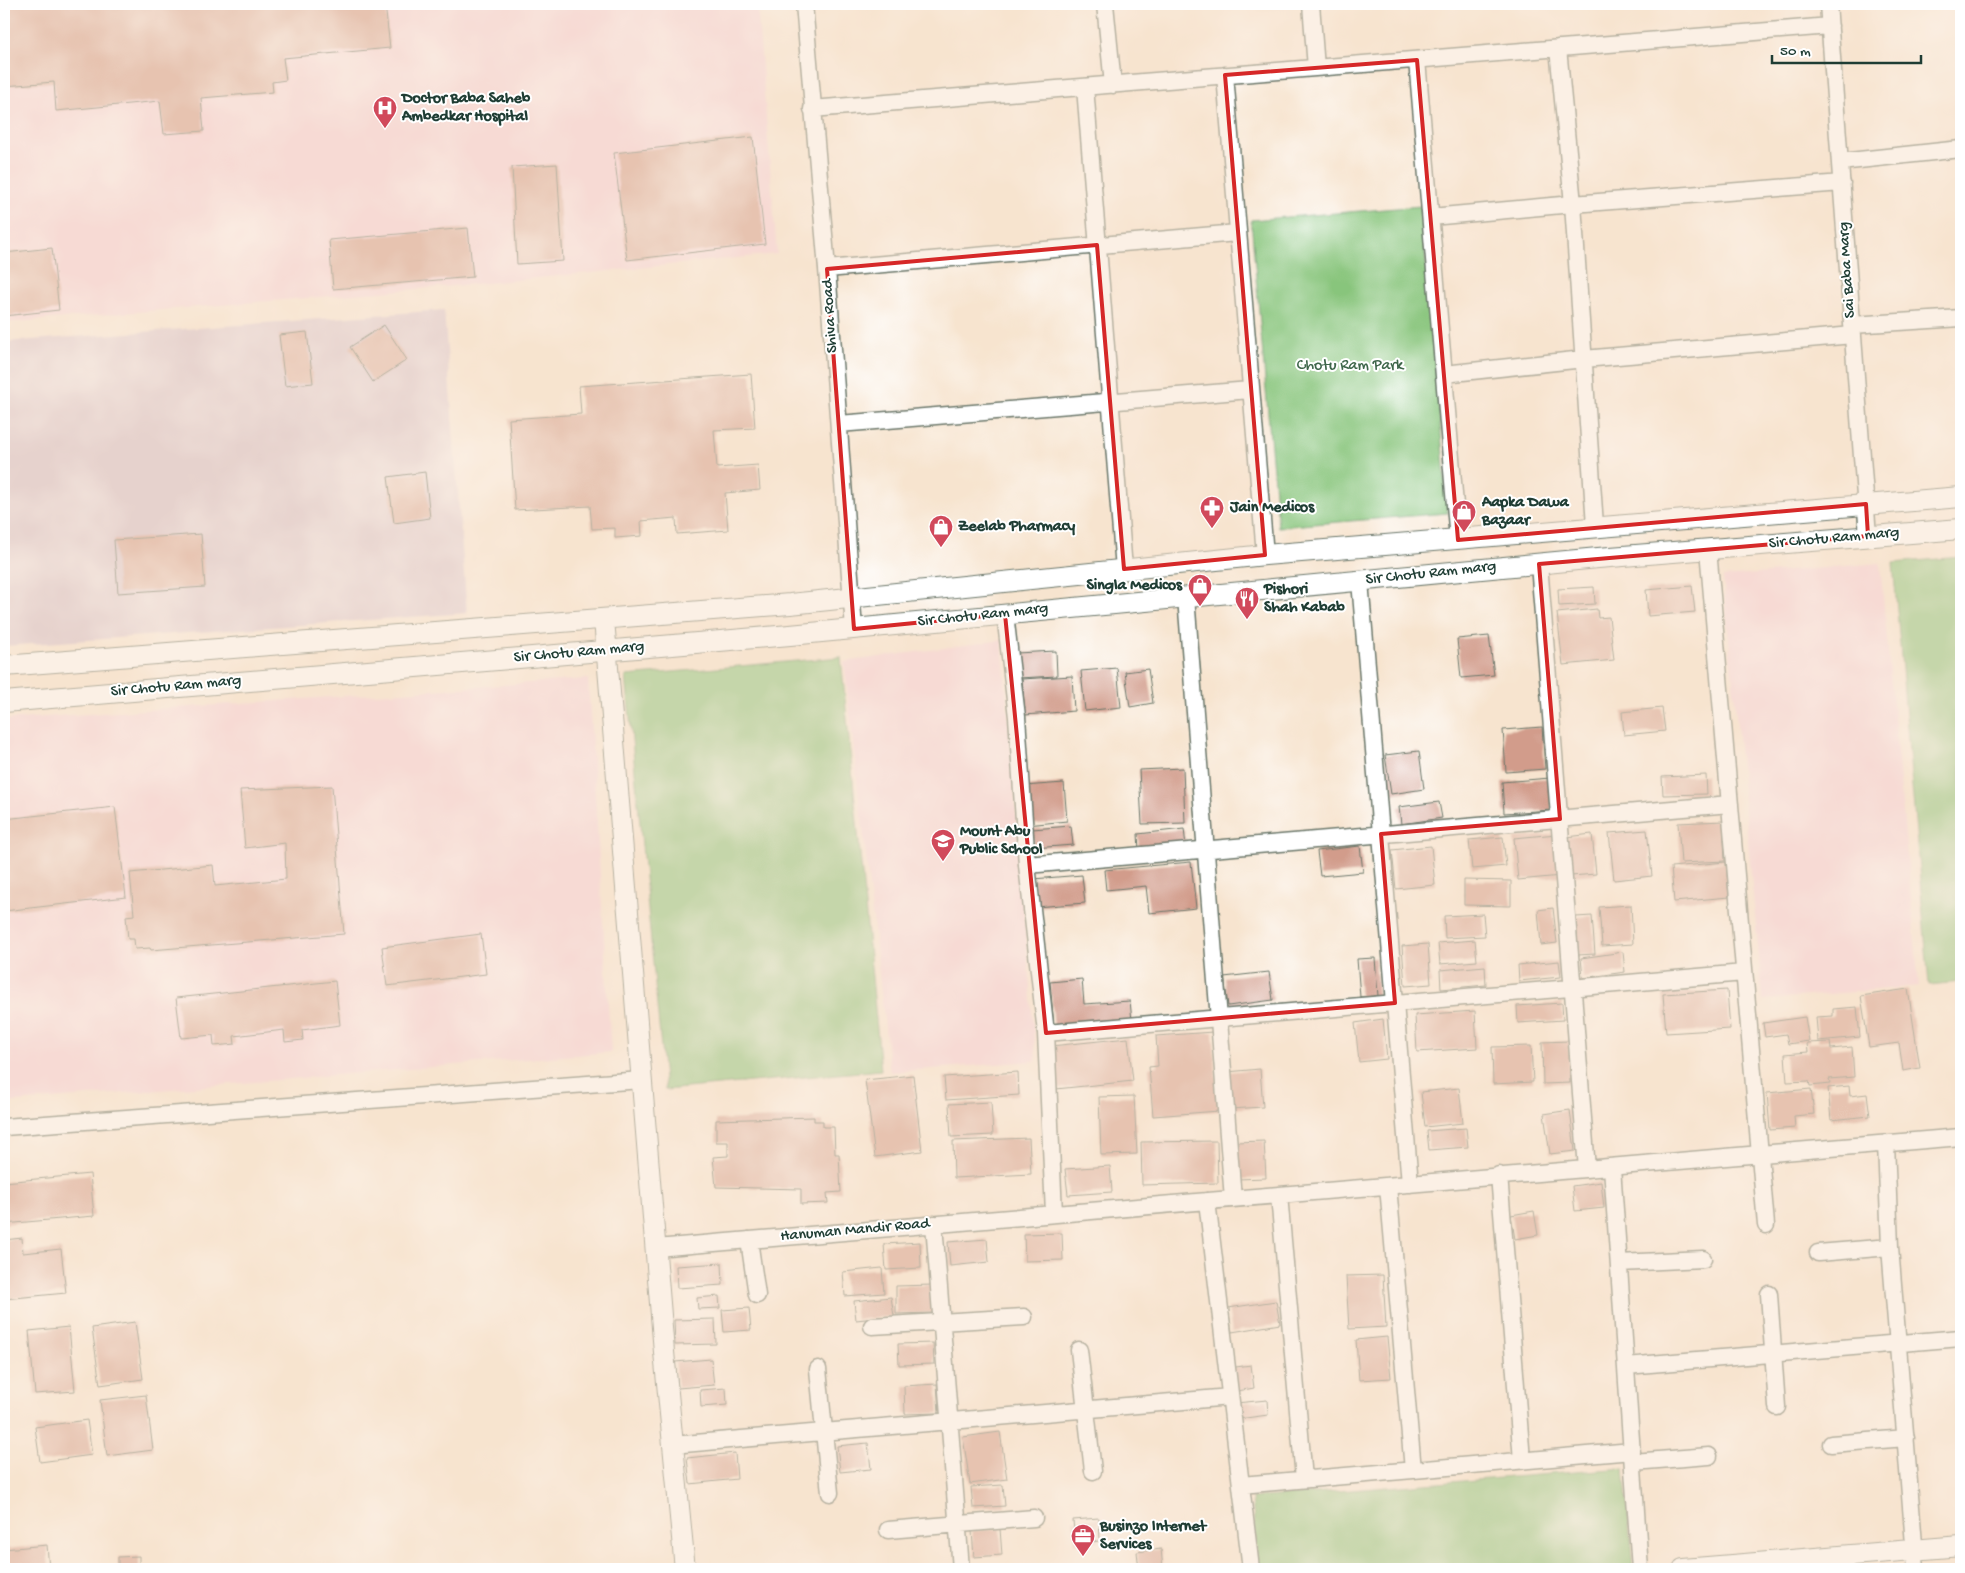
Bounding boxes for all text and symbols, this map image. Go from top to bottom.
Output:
scale bar [1772,32,1921,64]
text: 50 m [1780,43,1811,61]
place label: Doctor Baba Saheb Ambedkar Hospital [400,90,531,127]
hospital icon: Doctor Baba Saheb Ambedkar Hospital [372,95,398,129]
street label: Sai Baba Marg [1835,221,1861,319]
street label: Shiva Road [819,277,843,354]
park label: Chotu Ram Park [1297,357,1405,376]
place label: Aapka Dawa Bazaar [1481,494,1570,531]
pharmacy icon: Jain Medicos [1199,495,1225,529]
place label: Jain Medicos [1229,499,1315,518]
shop icon: Aapka Dawa Bazaar [1451,499,1477,533]
shop icon: Zeelab Pharmacy [928,514,954,548]
place label: Zeelab Pharmacy [958,518,1075,537]
street label: Sir Chotu Ram marg [1768,524,1900,554]
street label: Sir Chotu Ram marg [1365,558,1497,590]
shop icon: Singla Medicos [1187,573,1213,607]
place label: Singla Medicos [1086,577,1183,596]
place label: Pishori Shah Kabab [1263,581,1345,618]
restaurant icon: Pishori Shah Kabab [1234,586,1260,620]
street label: Sir Chotu Ram marg [917,600,1049,632]
street label: Sir Chotu Ram marg [513,638,645,668]
street label: Sir Chotu Ram marg [110,672,242,702]
place label: Mount Abu Public School [959,823,1043,860]
school or university icon: Mount Abu Public School [930,828,956,862]
street label: Hanuman Mandir Road [780,1215,932,1247]
place label: Businzo Internet Services [1099,1518,1208,1555]
office icon: Businzo Internet Services [1070,1523,1096,1557]

